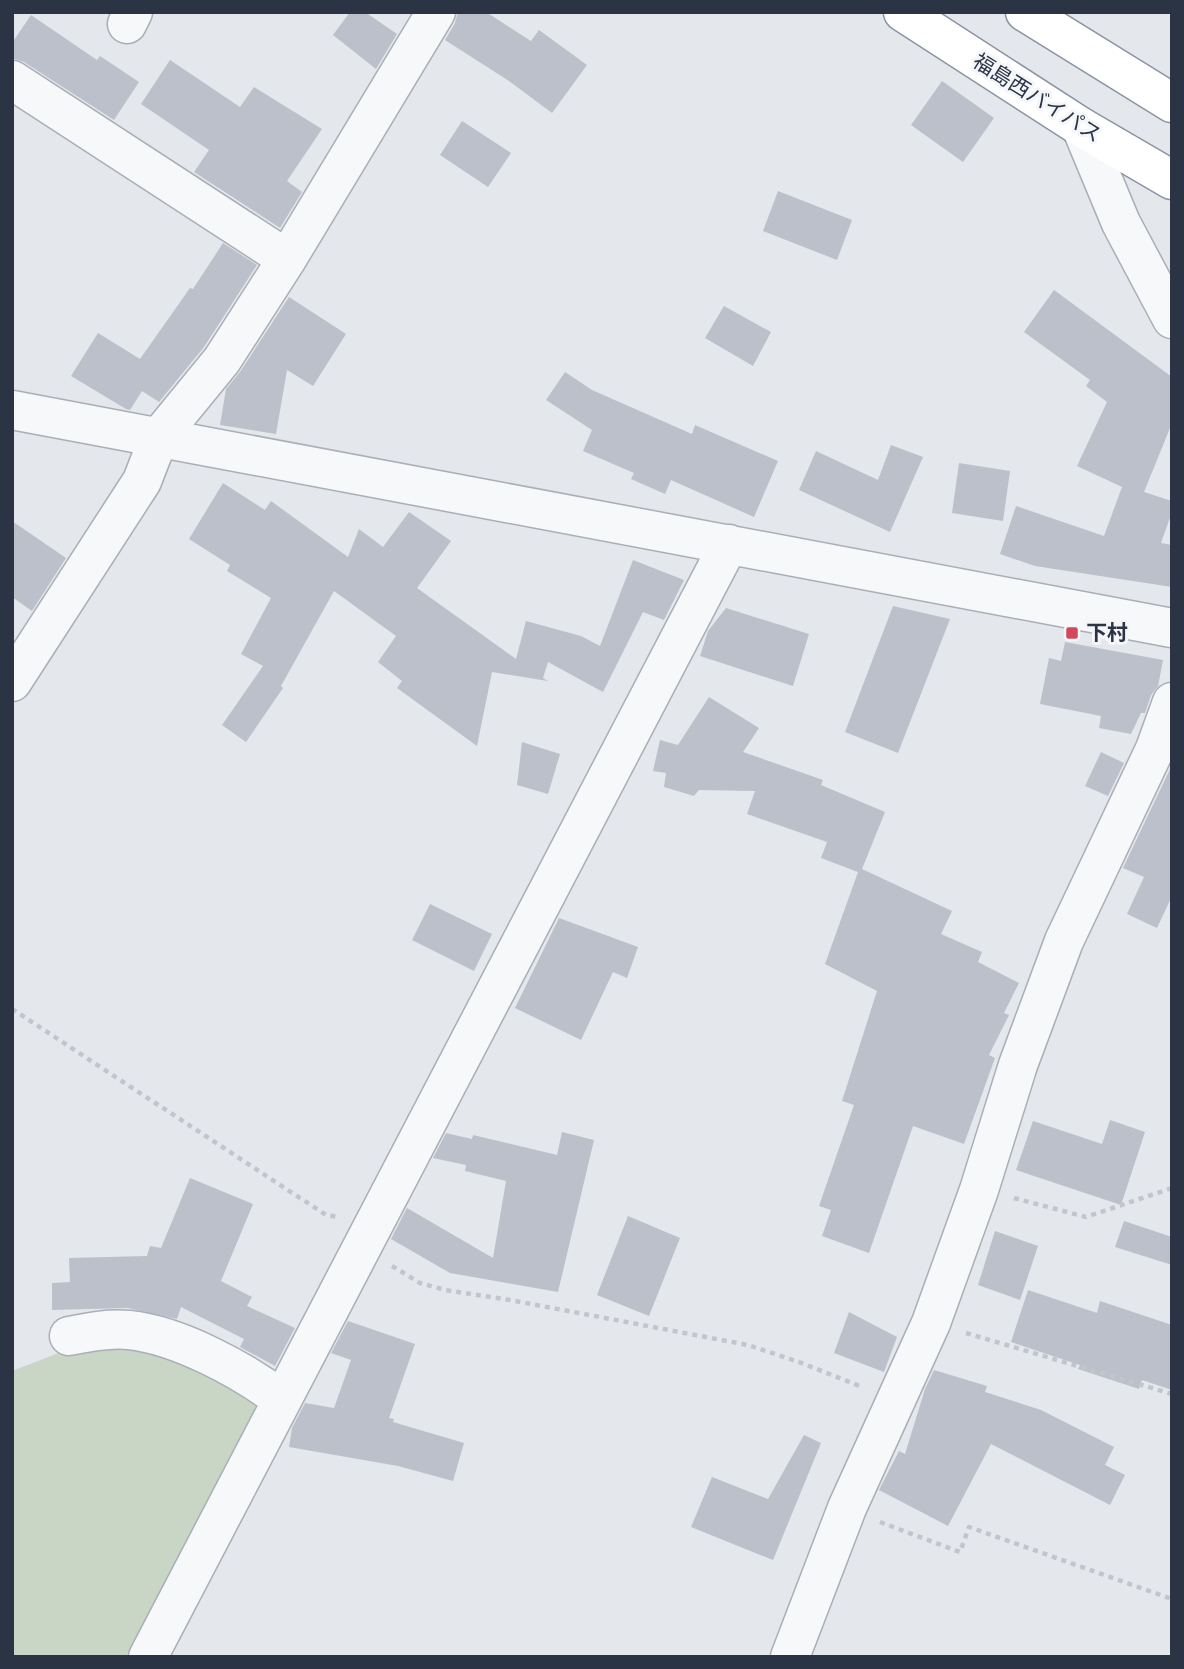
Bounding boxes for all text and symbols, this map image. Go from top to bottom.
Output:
street label: 福島西バイパス [968,48,1106,148]
place label: 下村 [1086,620,1128,646]
marker: 下村 [1064,625,1080,641]

